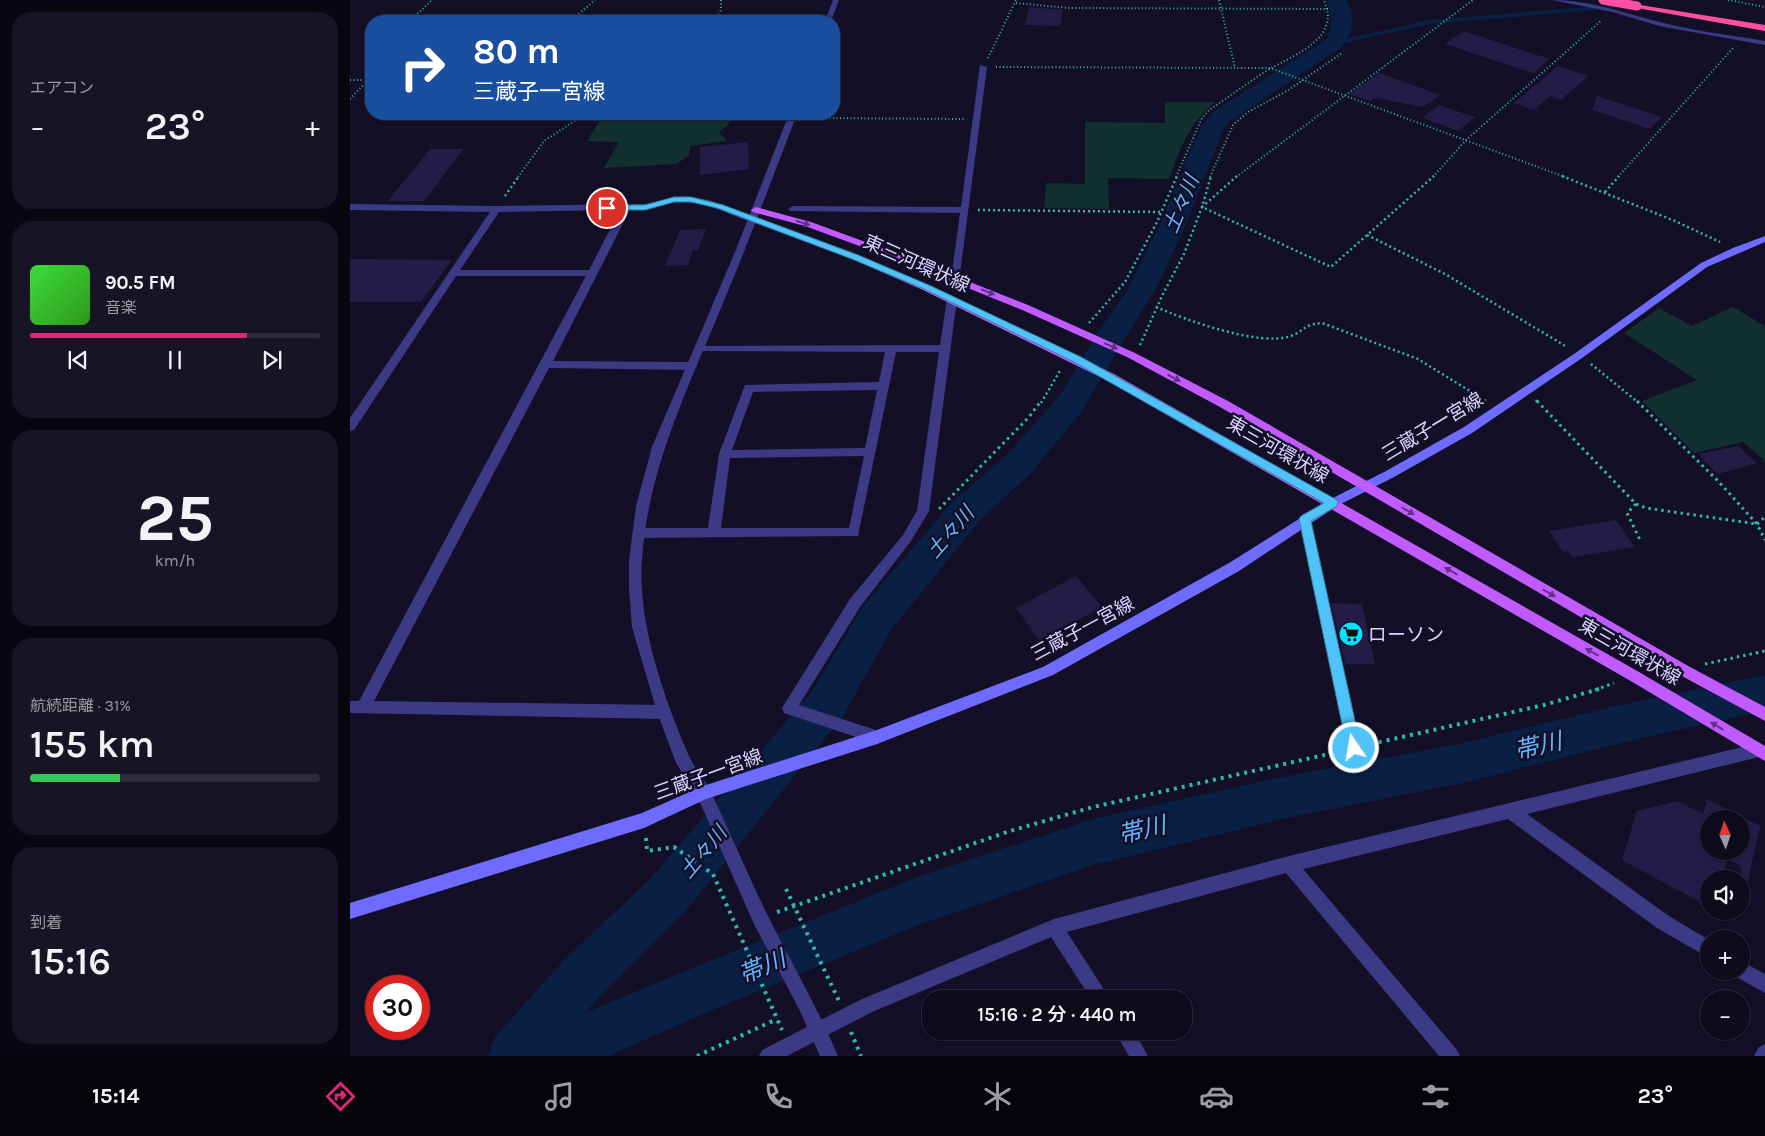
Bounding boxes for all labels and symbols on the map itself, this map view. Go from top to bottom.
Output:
water label: 土々川 [1159,170,1205,236]
pin [586,187,628,229]
one-way arrow [796,219,811,227]
street label: 東三河環状線 [860,231,973,297]
one-way arrow [981,288,996,296]
one-way arrow [1104,343,1118,351]
one-way arrow [1167,373,1180,382]
street label: 三蔵子一宮線 [1378,388,1487,466]
street label: 東三河環状線 [1223,412,1332,488]
water label: 土々川 [922,501,980,563]
one-way arrow [1402,507,1415,516]
one-way arrow [1444,566,1457,575]
one-way arrow [1542,588,1556,597]
street label: 三蔵子一宮線 [1027,592,1138,665]
street label: 東三河環状線 [1575,614,1684,690]
supermarket icon: ローソン [1338,621,1364,647]
place label: ローソン [1368,624,1444,646]
one-way arrow [1585,647,1598,656]
position arrow [1327,721,1379,773]
one-way arrow [1711,721,1724,730]
water label: 帯川 [1511,726,1567,765]
street label: 三蔵子一宮線 [651,745,766,805]
water label: 帯川 [1115,810,1171,849]
north arrow [1700,810,1750,860]
water label: 土々川 [675,820,733,883]
water label: 帯川 [734,944,792,989]
speed limit sign: 30 [365,975,430,1040]

